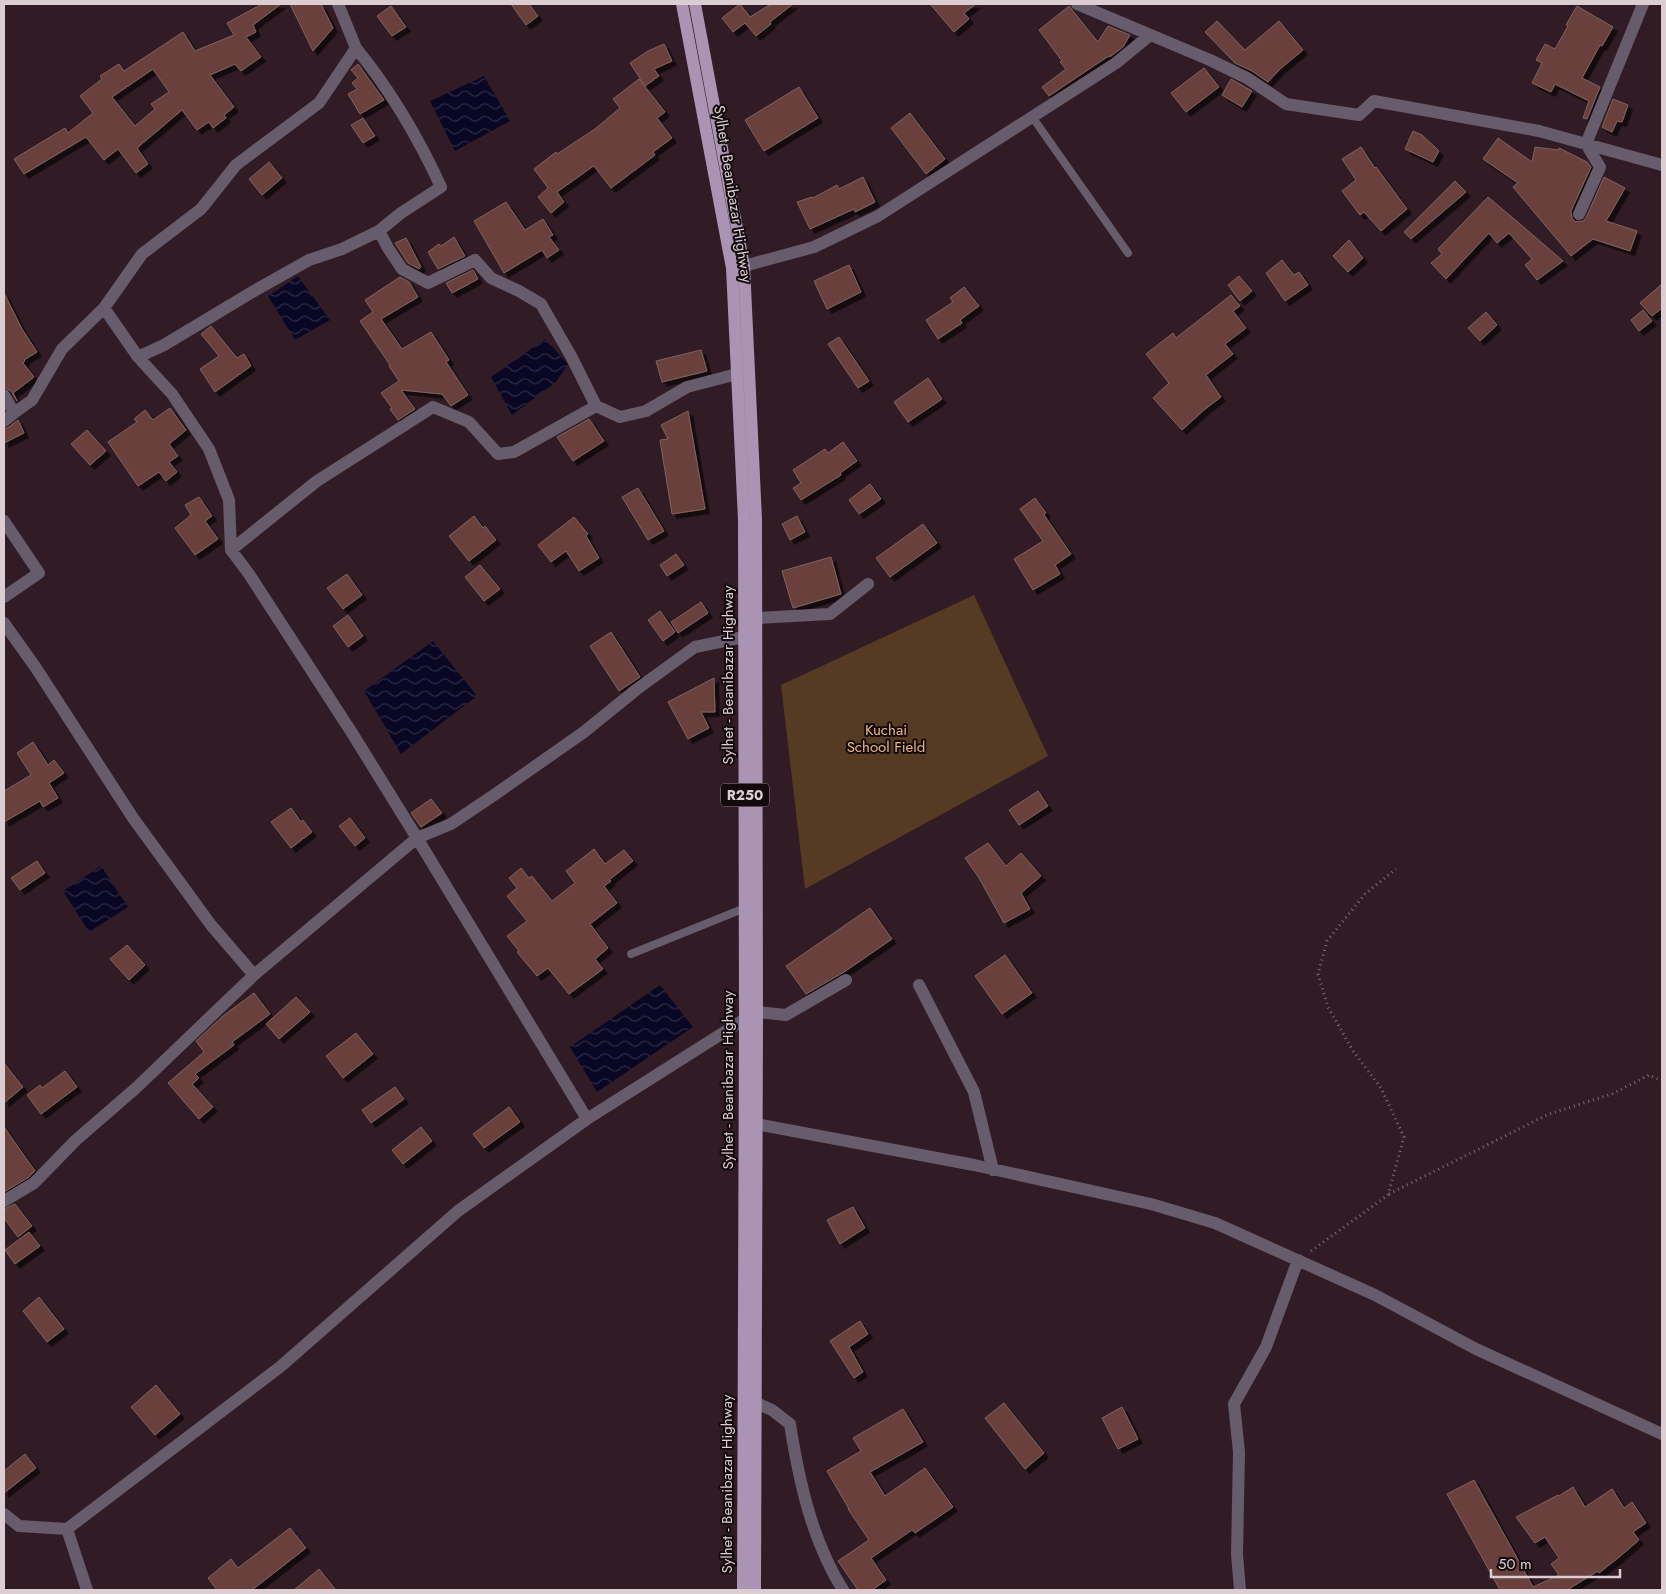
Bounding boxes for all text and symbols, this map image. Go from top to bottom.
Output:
street label: Sylhet - Beanibazar Highway [708,104,758,285]
street label: Sylhet - Beanibazar Highway [717,585,739,765]
park label: Kuchai School Field [847,719,925,758]
road number: R250 [721,784,769,806]
street label: Sylhet - Beanibazar Highway [717,990,739,1170]
street label: Sylhet - Beanibazar Highway [716,1394,738,1574]
scale bar [1491,1546,1620,1578]
text: 50 m [1498,1553,1532,1575]

